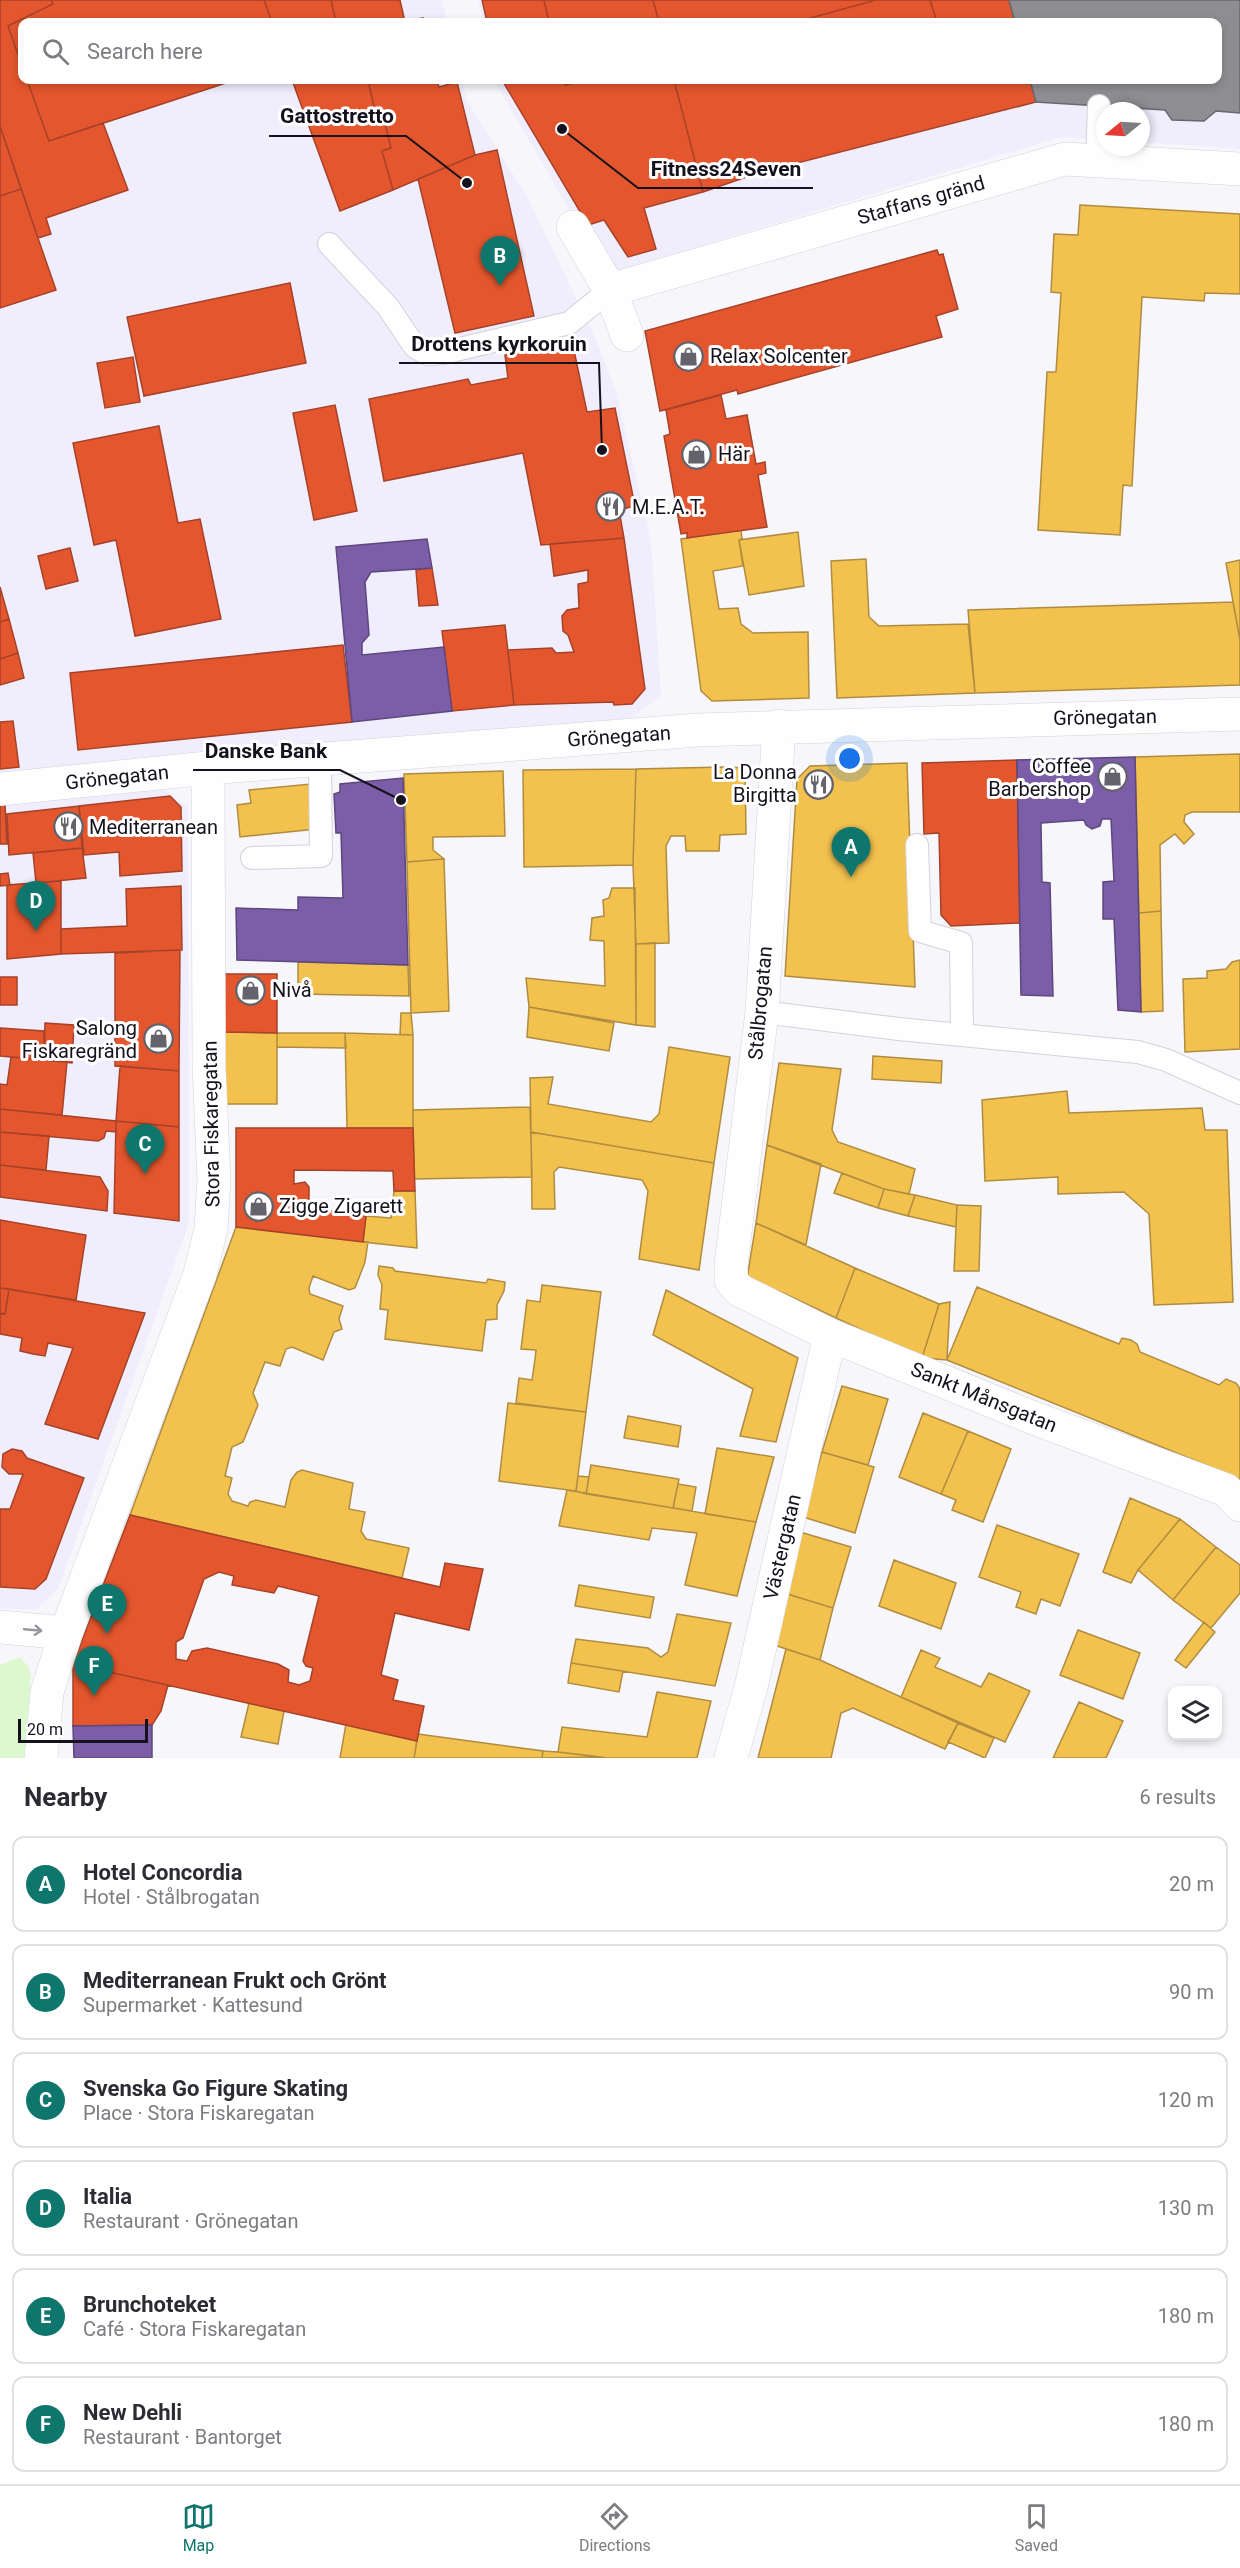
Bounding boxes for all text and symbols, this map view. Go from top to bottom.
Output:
search box [18,18,1222,84]
icon: search [39,35,72,68]
text: Search here [87,39,203,64]
callout: Gattostretto [269,97,406,136]
north arrow [1096,102,1150,156]
text: Gattostretto [280,104,394,128]
callout: Fitness24Seven [638,149,813,188]
text: Fitness24Seven [651,157,801,181]
street label: Staffans gränd [855,170,987,230]
pin: B [480,236,520,286]
callout: Drottens kyrkoruin [399,324,599,363]
text: Drottens kyrkoruin [411,332,587,356]
shop icon: Relax Solcenter [673,340,705,372]
place label: Relax Solcenter [710,344,848,368]
shop icon: Här [681,438,713,470]
place label: Här [718,442,750,466]
restaurant icon: M.E.A.T. [595,491,627,523]
place label: M.E.A.T. [632,495,705,519]
street label: Grönegatan [1053,704,1157,730]
street label: Grönegatan [566,720,672,752]
callout: Danske Bank [193,731,340,770]
text: Danske Bank [205,739,328,763]
your location [835,744,864,773]
place label: Coffee Barbershop [988,754,1091,801]
street label: Grönegatan [64,760,170,794]
place label: La Donna Birgitta [713,760,797,807]
shop icon: Coffee Barbershop [1096,761,1128,793]
restaurant icon: La Donna Birgitta [802,768,834,800]
restaurant icon: Mediterranean [52,811,84,843]
place label: Mediterranean [89,815,218,839]
pin: A [832,828,870,877]
pin: D [16,882,56,931]
street label: Stålbrogatan [743,945,777,1061]
shop icon: Nivå [235,974,267,1006]
place label: Nivå [272,978,312,1002]
place label: Salong Fiskaregränd [22,1016,137,1063]
shop icon: Salong Fiskaregränd [142,1023,174,1055]
street label: Stora Fiskaregatan [198,1040,224,1208]
pin: C [126,1124,164,1174]
shop icon: Zigge Zigarett [242,1190,274,1222]
place label: Zigge Zigarett [279,1194,403,1218]
street label: Sankt Månsgatan [907,1357,1061,1437]
street label: Västergatan [758,1492,806,1602]
pin: E [88,1584,126,1634]
one-way arrow [23,1625,42,1636]
pin: F [74,1646,113,1696]
map controls [1168,1686,1222,1740]
button: layers [1168,1686,1222,1740]
scale bar [18,1716,148,1744]
text: 20 m [27,1720,63,1739]
text: Nearby [24,1782,107,1812]
text: 6 results [1140,1785,1216,1809]
text: Hotel Concordia [83,1860,242,1885]
text: A [39,1872,52,1896]
text: 20 m [1169,1872,1214,1896]
text: Hotel · Stålbrogatan [83,1885,260,1909]
text: Mediterranean Frukt och Grönt [83,1968,386,1993]
text: B [39,1980,52,2004]
text: 90 m [1169,1980,1214,2004]
text: Supermarket · Kattesund [83,1993,303,2017]
text: Svenska Go Figure Skating [83,2076,348,2101]
text: C [39,2088,52,2112]
text: 120 m [1158,2088,1214,2112]
text: Place · Stora Fiskaregatan [83,2101,314,2125]
text: Italia [83,2184,132,2209]
text: D [39,2196,52,2220]
text: 130 m [1158,2196,1214,2220]
text: Restaurant · Grönegatan [83,2209,299,2233]
text: Brunchoteket [83,2292,216,2317]
text: E [40,2304,51,2328]
text: 180 m [1158,2304,1214,2328]
text: Café · Stora Fiskaregatan [83,2317,306,2341]
text: New Dehli [83,2400,182,2425]
text: F [40,2412,51,2436]
text: 180 m [1158,2412,1214,2436]
text: Restaurant · Bantorget [83,2425,282,2449]
tab: Map [182,2500,215,2555]
tab: Directions [579,2500,651,2555]
tab: Saved [1015,2500,1058,2555]

